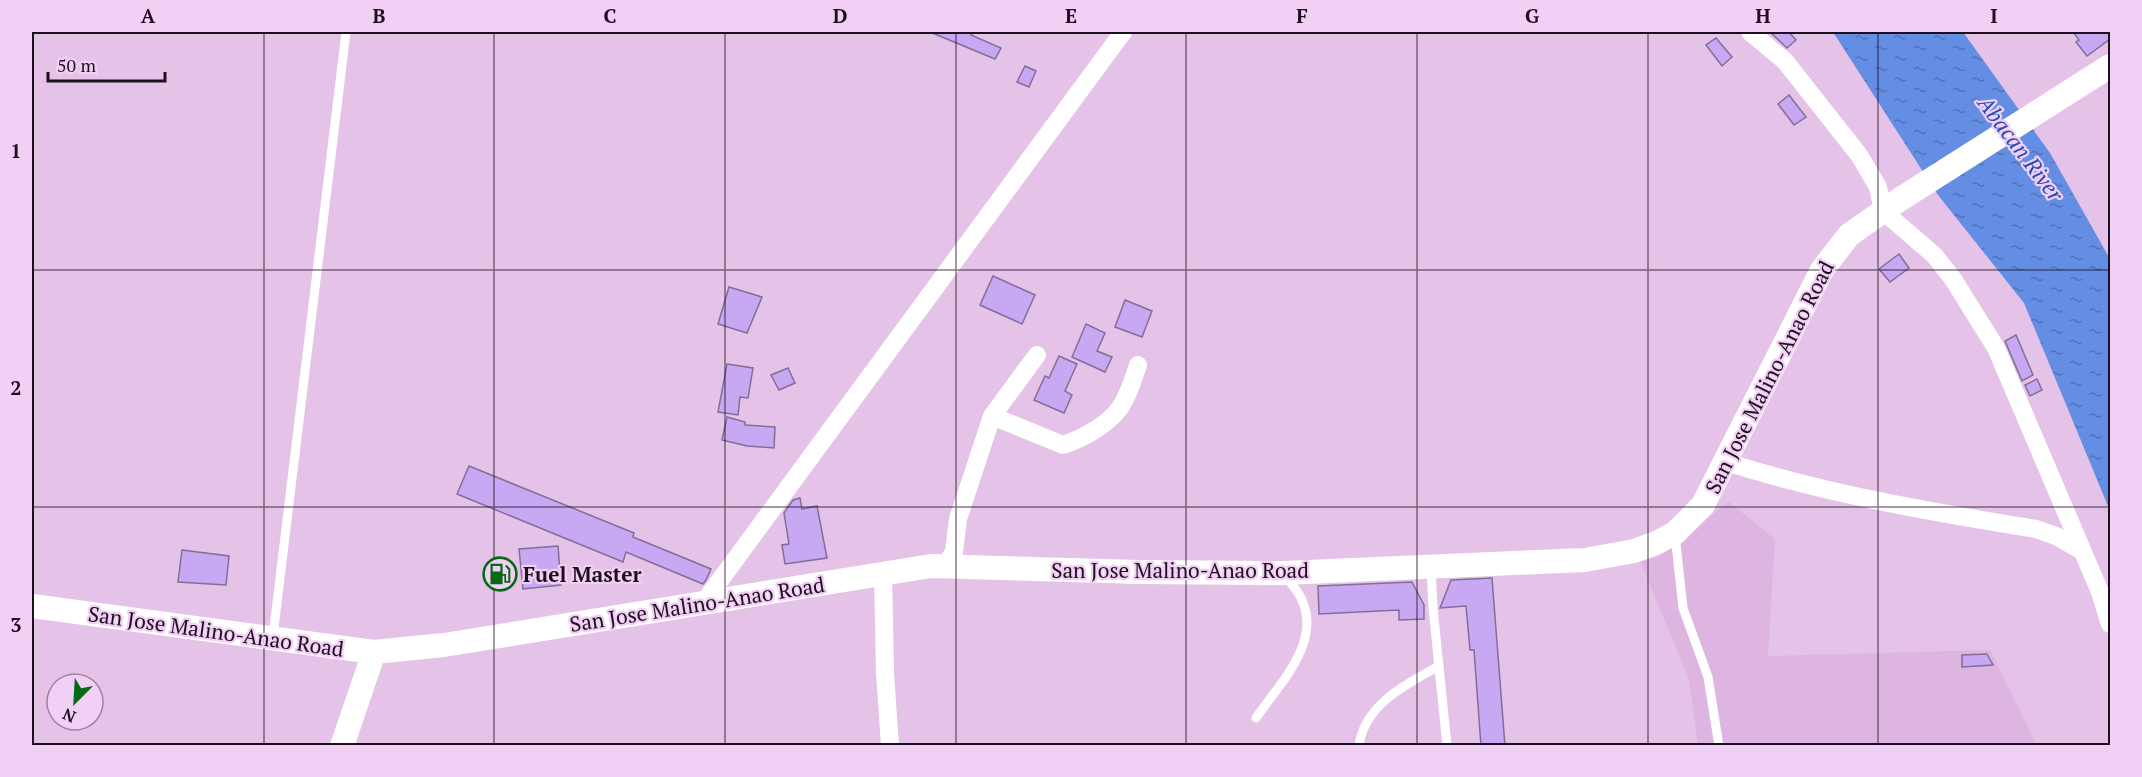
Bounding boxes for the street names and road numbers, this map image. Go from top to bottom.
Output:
street label: San Jose Malino-Anao Road [1698,256,1840,498]
street label: San Jose Malino-Anao Road [1051,556,1309,584]
street label: San Jose Malino-Anao Road [568,570,827,638]
street label: San Jose Malino-Anao Road [87,599,346,663]

